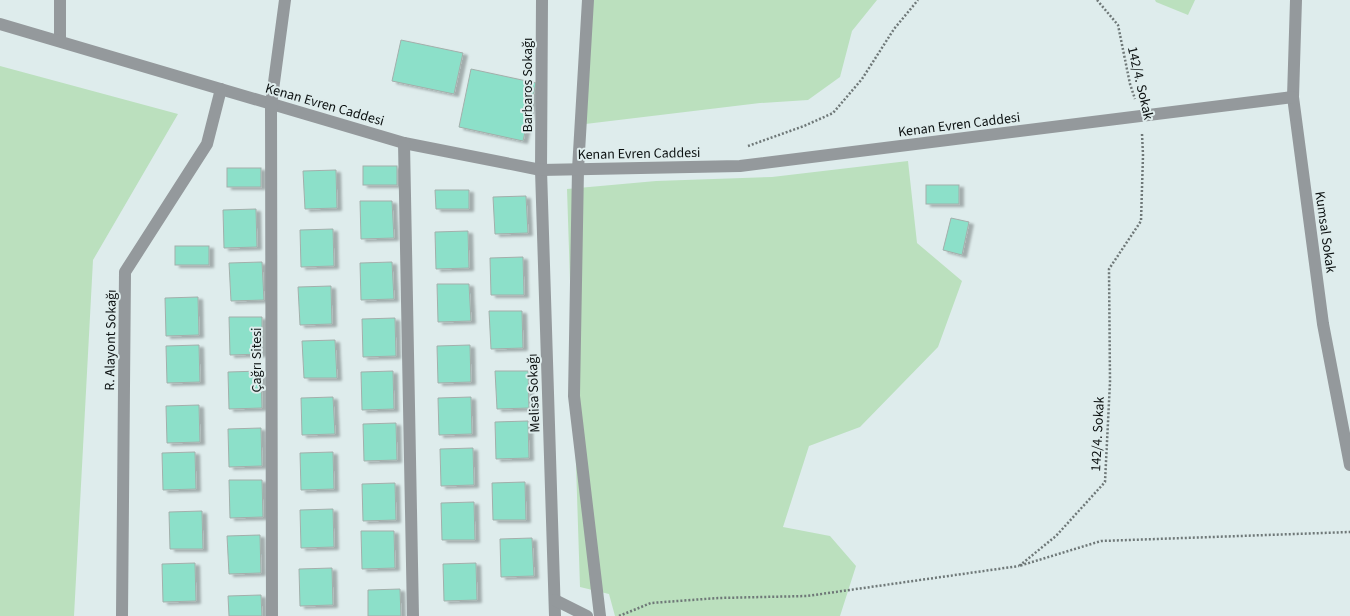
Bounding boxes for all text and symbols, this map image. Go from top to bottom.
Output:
street label: Barbaros Sokağı [518,37,538,133]
street label: 142/4. Sokak [1122,45,1158,122]
street label: Kenan Evren Caddesi [263,78,387,132]
street label: Kenan Evren Caddesi [897,108,1021,142]
street label: Kenan Evren Caddesi [577,143,701,165]
street label: Kumsal Sokak [1309,190,1341,274]
street label: R. Alayont Sokağı [100,289,122,391]
street label: Çağrı Sitesi [247,328,267,392]
street label: Melisa Sokağı [523,353,545,433]
street label: 142/4. Sokak [1086,396,1110,472]

